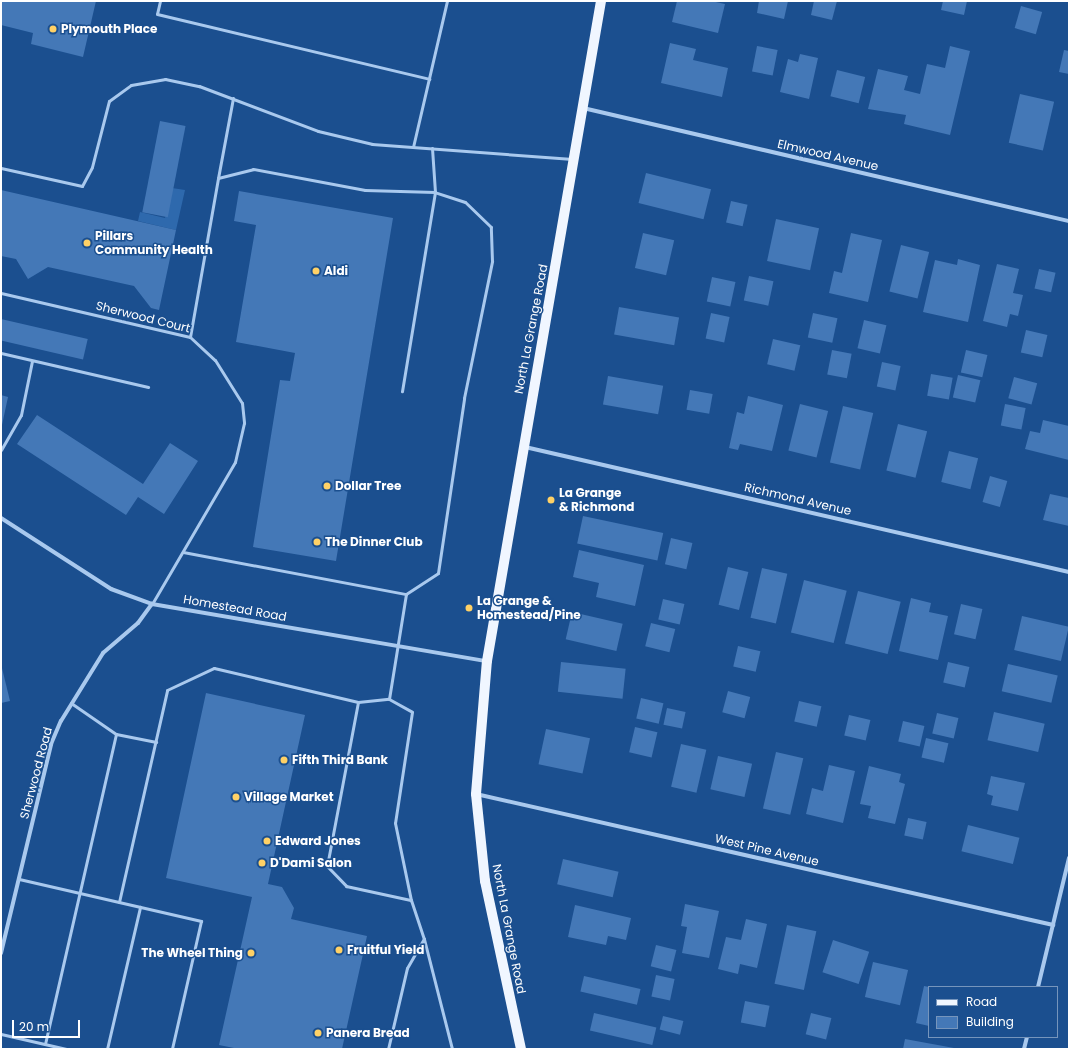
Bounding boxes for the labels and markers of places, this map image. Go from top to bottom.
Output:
place label: Plymouth Place [61,22,157,36]
marker: Plymouth Place [48,24,58,34]
place label: Pillars Community Health [95,229,213,257]
marker: Pillars Community Health [82,238,92,248]
place label: Aldi [324,264,348,278]
marker: Aldi [311,266,321,276]
place label: Dollar Tree [335,479,401,493]
marker: Dollar Tree [322,481,332,491]
place label: La Grange & Richmond [559,486,634,514]
marker: La Grange & Richmond [546,495,556,505]
place label: The Dinner Club [325,535,423,549]
marker: The Dinner Club [312,537,322,547]
place label: La Grange & Homestead/Pine [477,594,581,622]
marker: La Grange & Homestead/Pine [464,603,474,613]
place label: Fifth Third Bank [292,753,388,767]
marker: Fifth Third Bank [279,755,289,765]
place label: Village Market [244,790,334,804]
marker: Village Market [231,792,241,802]
place label: Edward Jones [275,834,361,848]
marker: Edward Jones [262,836,272,846]
place label: D'Dami Salon [270,856,352,870]
marker: D'Dami Salon [257,858,267,868]
place label: Fruitful Yield [347,943,424,957]
marker: Fruitful Yield [334,945,344,955]
place label: The Wheel Thing [141,946,243,960]
marker: The Wheel Thing [246,948,256,958]
place label: Panera Bread [326,1026,410,1040]
marker: Panera Bread [313,1028,323,1038]

